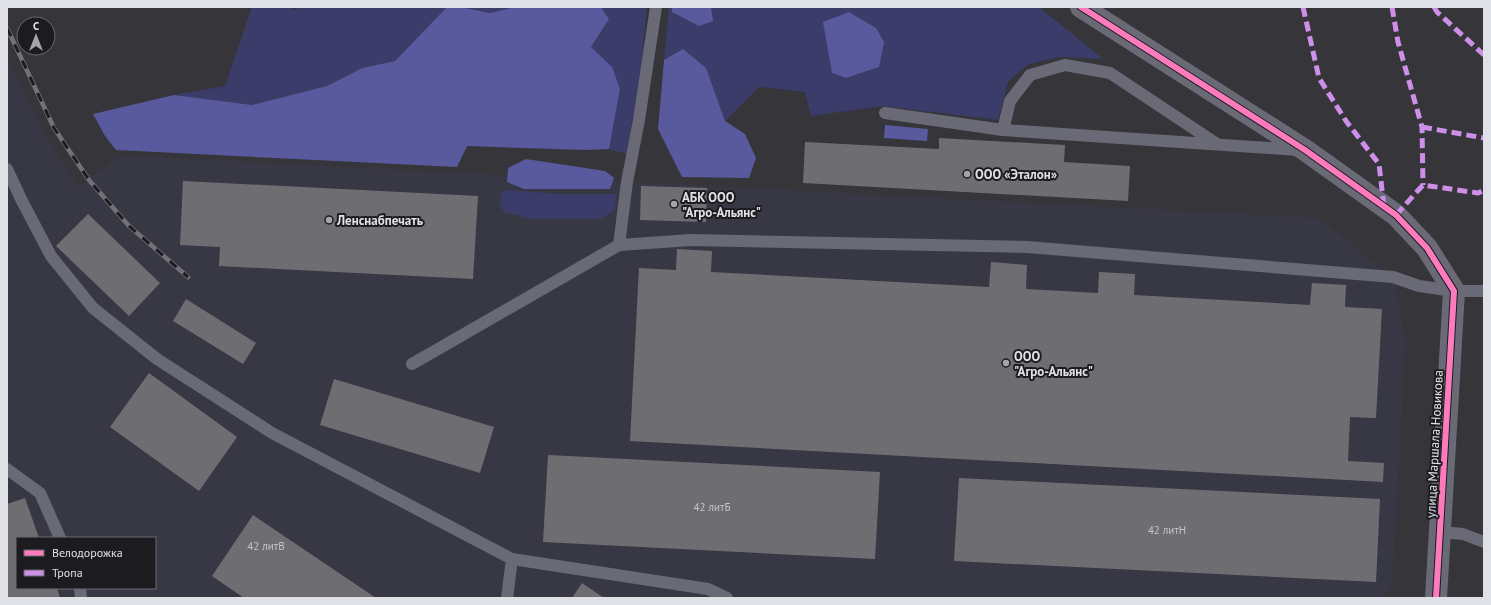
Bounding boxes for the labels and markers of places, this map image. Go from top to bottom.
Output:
place label: ООО «Эталон» [975,166,1057,183]
marker: ООО «Эталон» [962,169,972,179]
place label: АБК ООО "Агро-Альянс" [682,189,761,221]
marker: АБК ООО "Агро-Альянс" [669,199,679,209]
place label: Ленснабпечать [336,212,424,229]
marker: Ленснабпечать [324,215,334,225]
place label: ООО "Агро-Альянс" [1014,348,1093,380]
marker: ООО "Агро-Альянс" [1001,358,1011,368]

